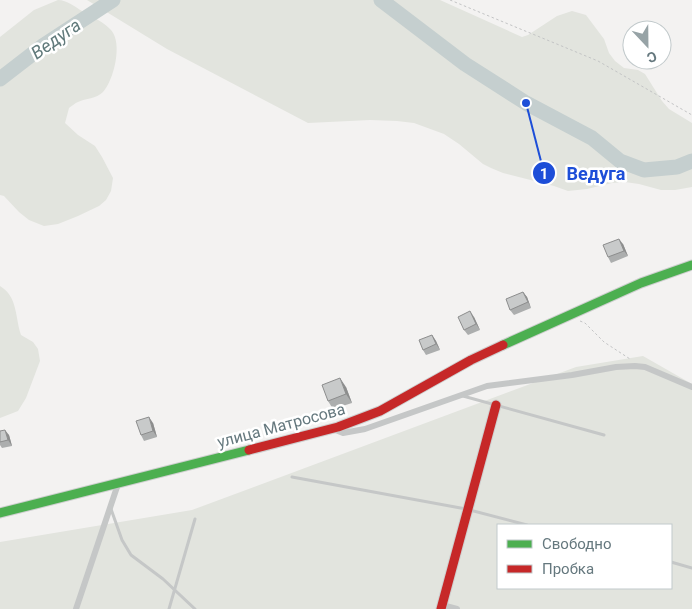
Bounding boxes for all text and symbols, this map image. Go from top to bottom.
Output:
water label: Ведуга [27,14,85,63]
north arrow [622,20,672,70]
text: С [645,48,659,66]
callout: Ведуга [532,157,635,190]
text: Ведуга [567,163,626,184]
text: 1 [540,165,548,183]
street label: улица Матросова [215,399,347,452]
legend [497,524,672,589]
text: Свободно [542,535,611,553]
text: Пробка [542,560,594,578]

